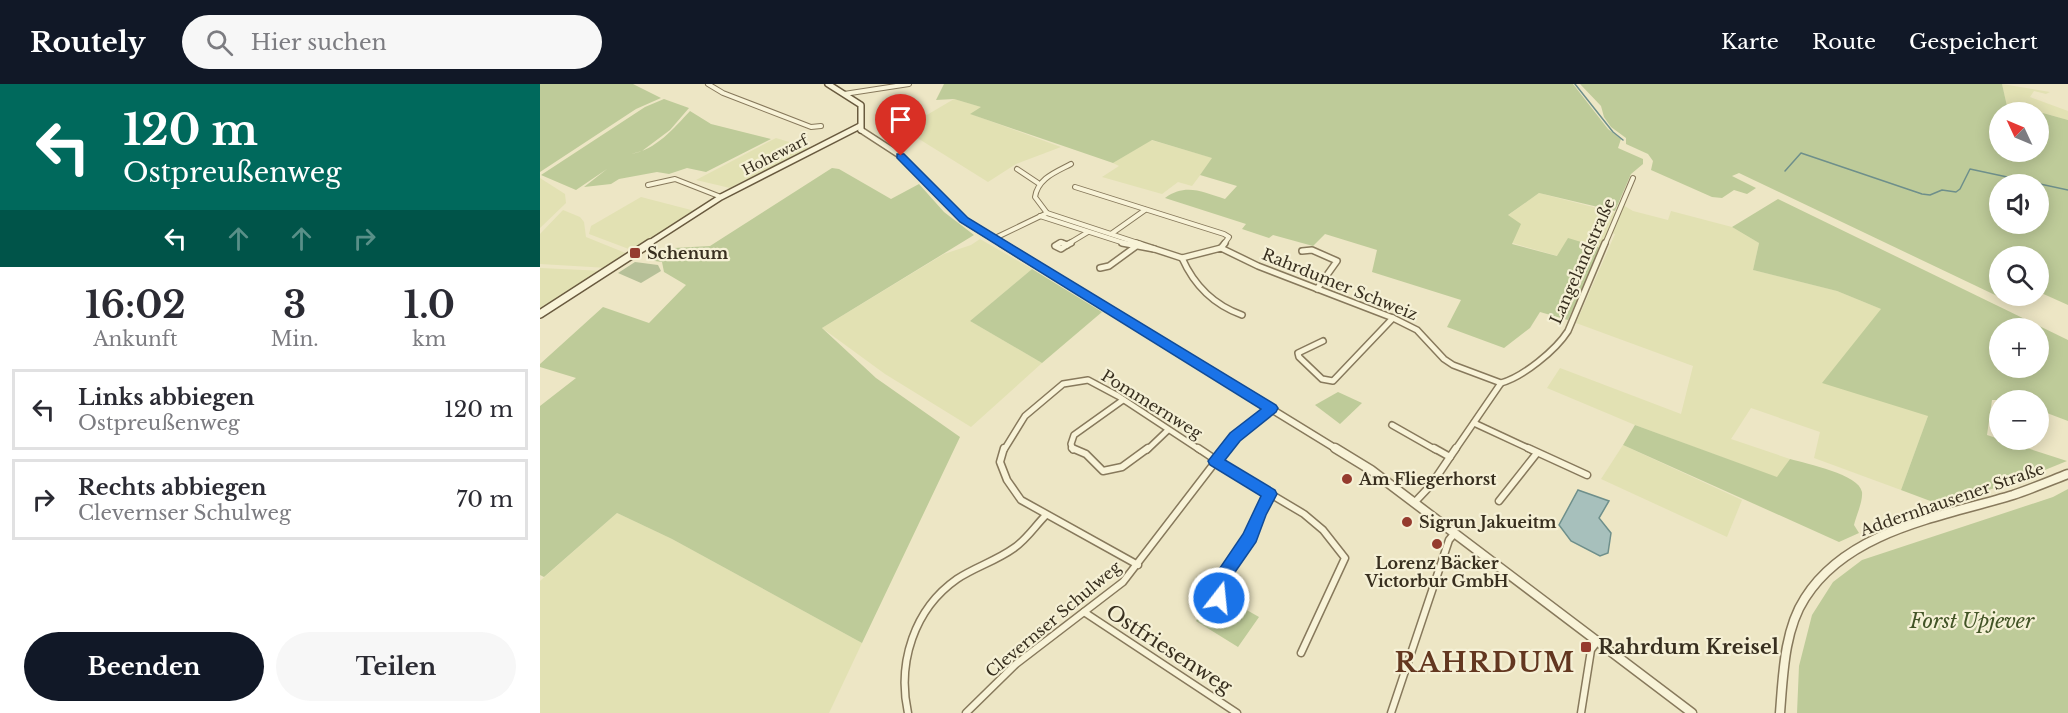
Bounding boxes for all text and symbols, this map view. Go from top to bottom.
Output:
search box [182,15,602,69]
text: Routely [30,25,146,60]
icon: search [203,26,236,59]
text: Hier suchen [251,29,387,56]
text: Karte [1721,29,1779,55]
text: Route [1812,29,1876,55]
text: Gespeichert [1909,29,2038,55]
pin [875,94,926,156]
north arrow [1989,102,2049,162]
map controls [1989,102,2049,450]
icon: arrive [884,103,917,136]
text: 120 m [123,104,258,156]
icon: left [24,108,102,186]
street label: Hohewarf [739,130,813,179]
text: Ostpreußenweg [123,156,341,189]
button: sound [1989,174,2049,234]
street label: Langelandstraße [1545,195,1619,327]
icon: left [159,222,192,255]
icon: ahead [222,222,255,255]
icon: ahead [285,222,318,255]
icon: right [348,222,381,255]
place label: Schenum [647,243,728,263]
street label: Rahrdumer Schweiz [1259,244,1421,324]
marker: Schenum [628,246,642,260]
button: search [1989,246,2049,306]
text: 16:02 [85,283,186,328]
text: 3 [283,283,306,328]
text: 1.0 [403,283,455,328]
button: + [1989,318,2049,378]
text: Ankunft [93,327,178,351]
text: Min. [271,327,318,351]
text: km [412,327,446,351]
street label: Pommernweg [1098,365,1206,443]
text: Links abbiegen [78,384,255,411]
button: − [1989,390,2049,450]
icon: left [27,393,60,426]
text: 120 m [444,396,513,423]
text: Ostpreußenweg [78,411,240,435]
street label: Addernhausener Straße [1856,458,2047,540]
place label: Am Fliegerhorst [1358,469,1497,489]
marker: Am Fliegerhorst [1340,472,1354,486]
text: Rechts abbiegen [78,474,267,501]
icon: right [27,483,60,516]
text: 70 m [456,486,513,513]
text: Clevernser Schulweg [78,501,291,525]
place label: Sigrun Jakueitm [1419,512,1557,532]
marker: Sigrun Jakueitm [1400,515,1414,529]
marker: Lorenz Bäcker Victorbur GmbH [1430,537,1444,551]
place label: Lorenz Bäcker Victorbur GmbH [1364,553,1509,591]
street label: Clevernser Schulweg [981,556,1125,681]
position arrow [1187,566,1251,630]
street label: Ostfriesenweg [1101,599,1237,699]
park label: Forst Upjever [1909,609,2035,633]
button: Beenden [24,632,264,701]
button: Teilen [276,632,516,701]
place label: Rahrdum Kreisel [1598,635,1779,659]
marker: Rahrdum Kreisel [1579,640,1593,654]
district label: RAHRDUM [1394,646,1576,679]

